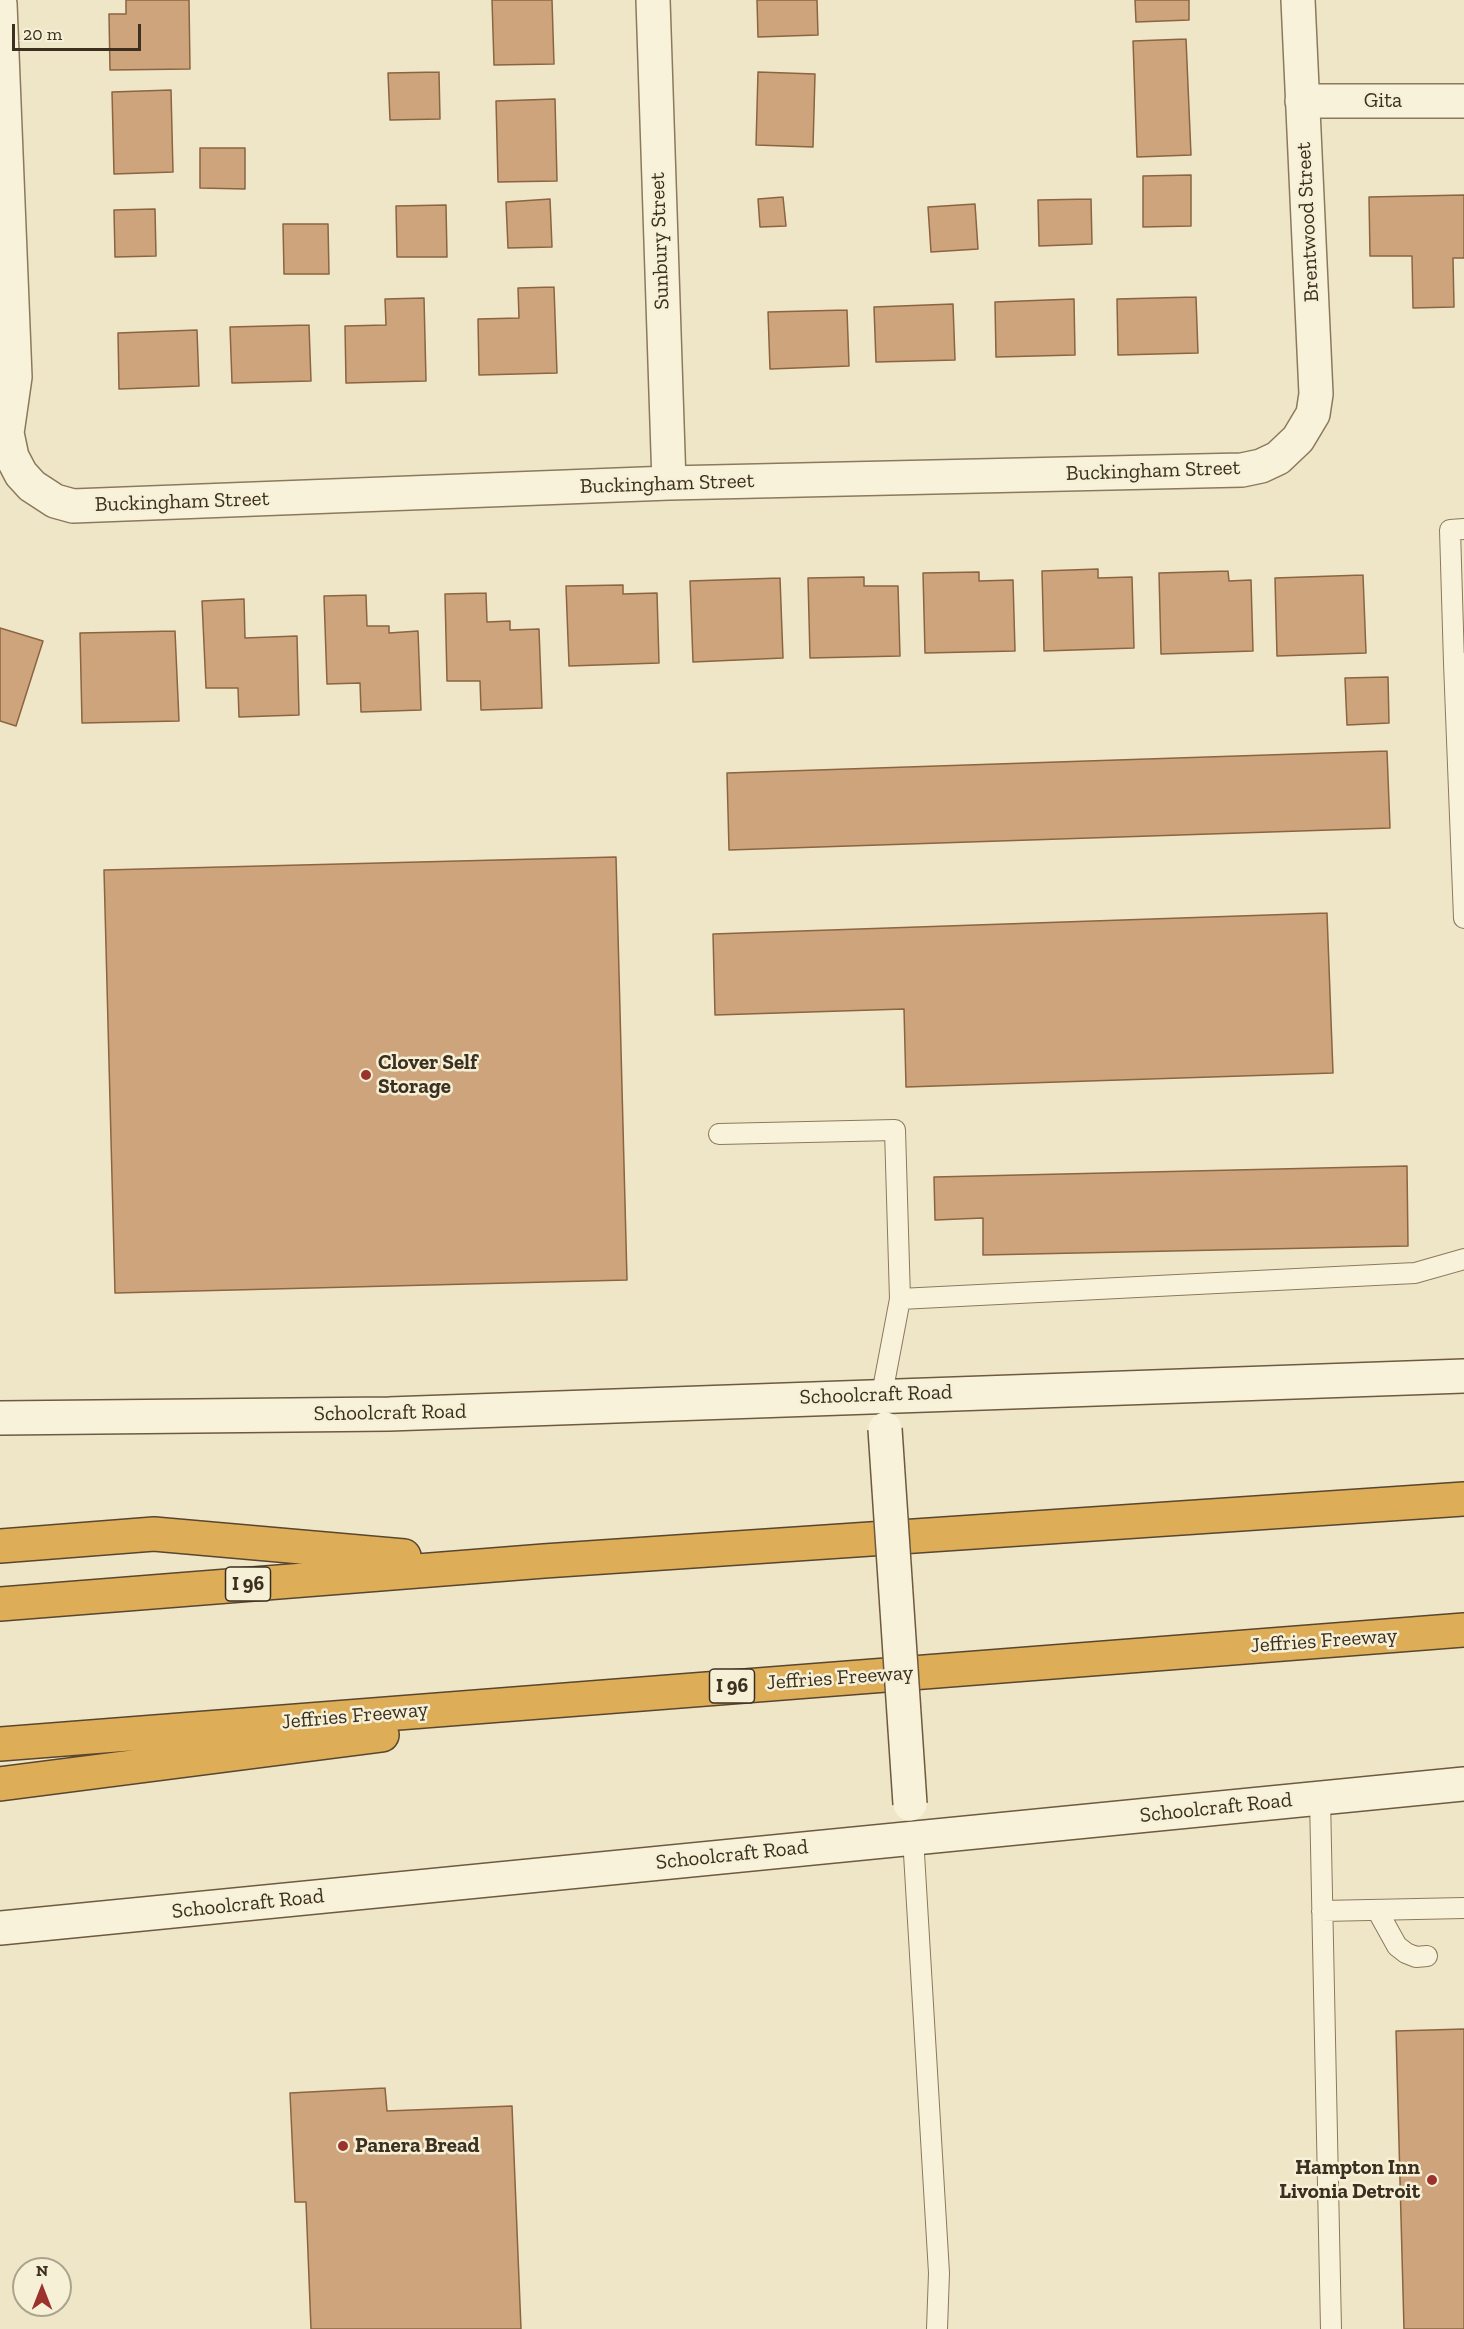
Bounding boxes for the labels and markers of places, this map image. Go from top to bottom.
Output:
place label: Clover Self Storage [378,1050,477,1100]
marker: Clover Self Storage [359,1068,373,1082]
place label: Panera Bread [355,2133,480,2159]
marker: Panera Bread [336,2139,350,2153]
place label: Hampton Inn Livonia Detroit [1279,2155,1420,2205]
marker: Hampton Inn Livonia Detroit [1425,2173,1439,2187]

